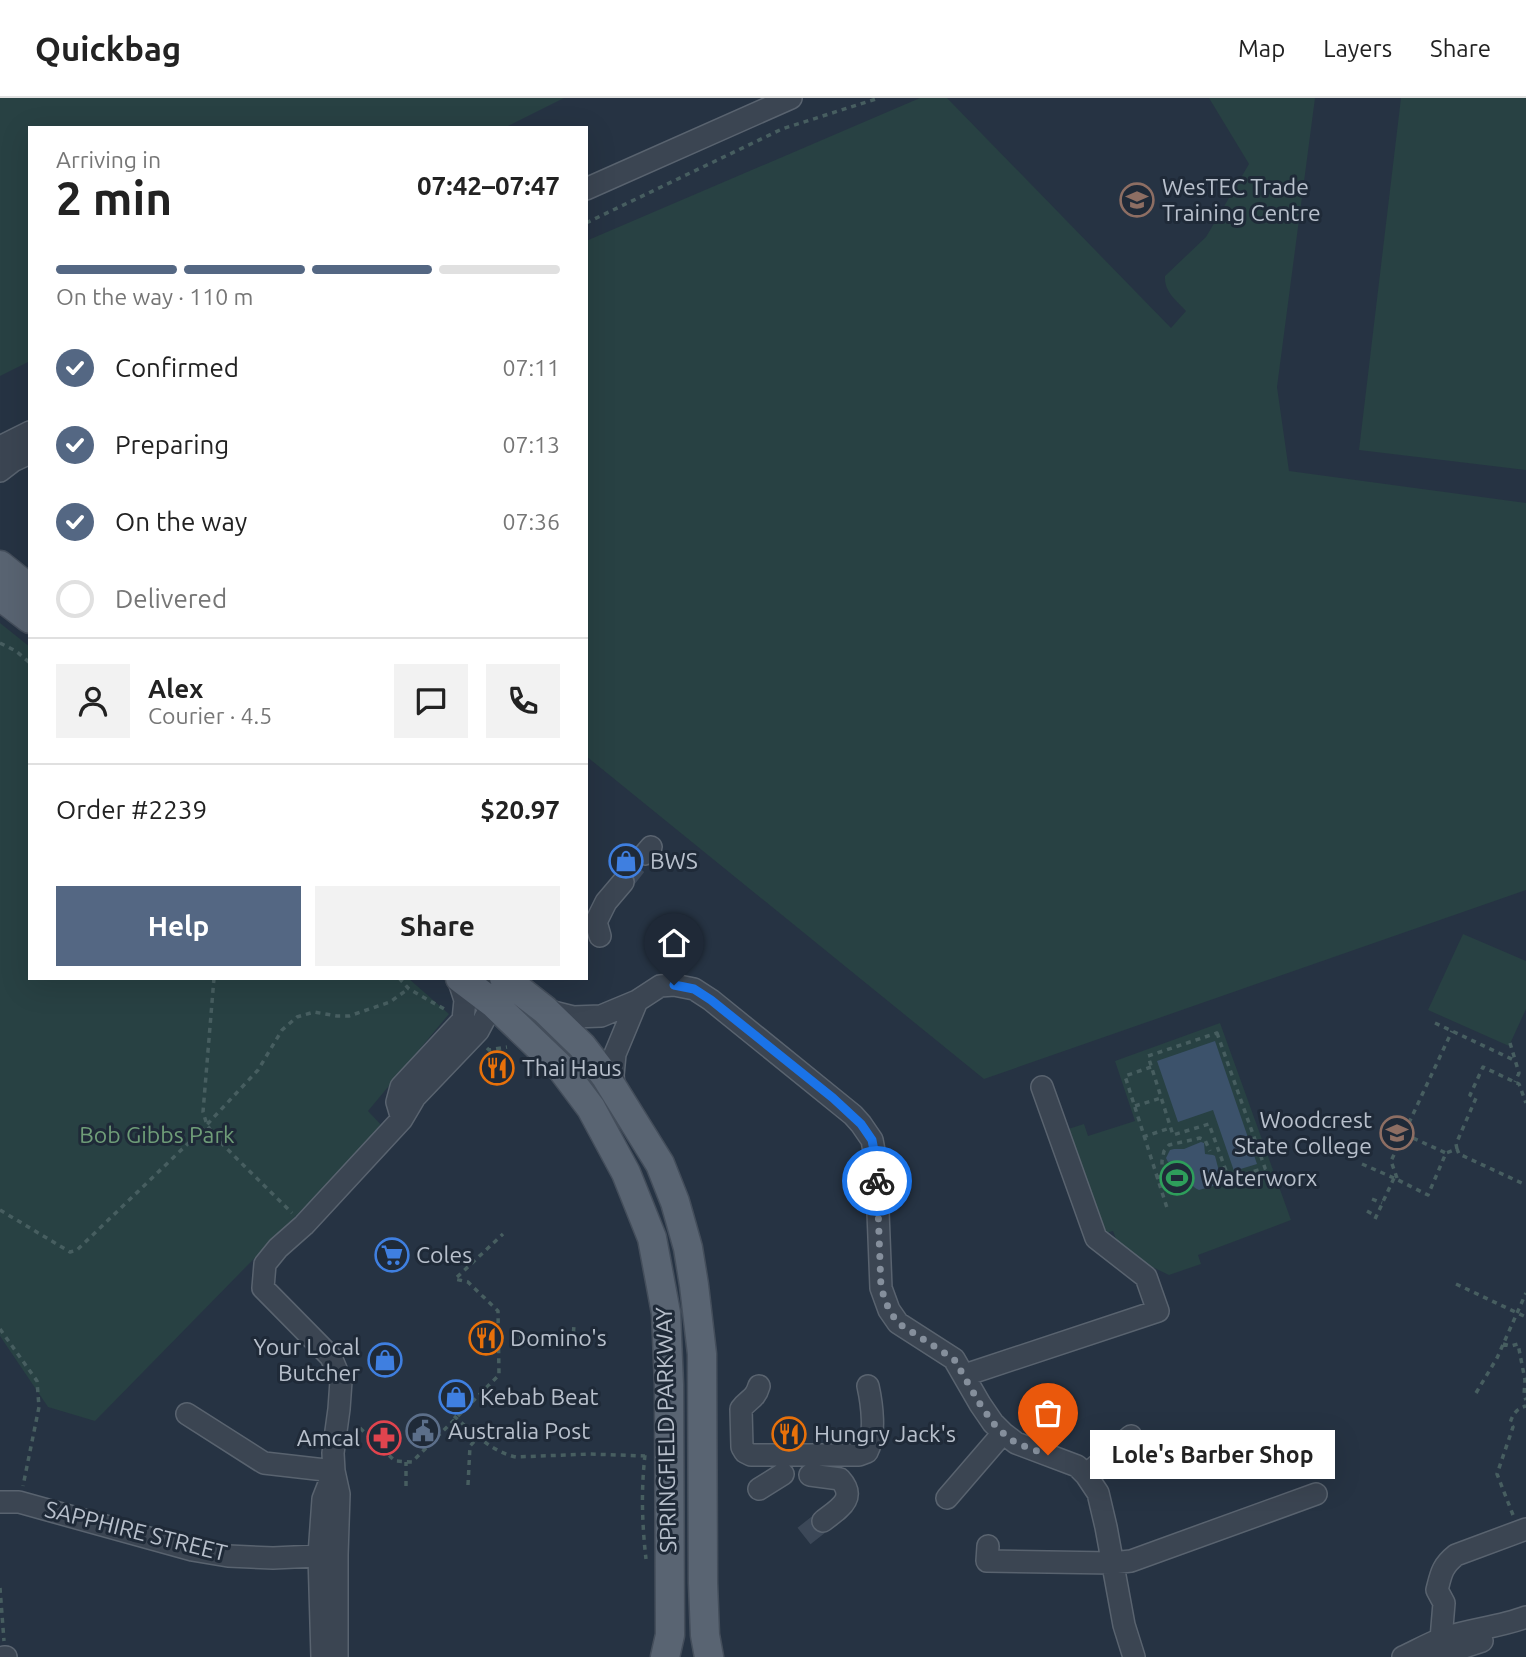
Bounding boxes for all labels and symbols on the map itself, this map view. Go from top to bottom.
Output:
place label: WesTEC Trade Training Centre [1162,174,1321,225]
school or university icon: WesTEC Trade Training Centre [1118,181,1156,219]
shop icon: BWS [607,842,645,880]
place label: BWS [650,848,698,873]
pin [644,913,704,985]
restaurant icon: Thai Haus [478,1049,516,1087]
place label: Thai Haus [522,1055,622,1080]
place label: Woodcrest State College [1234,1107,1372,1158]
school or university icon: Woodcrest State College [1378,1114,1416,1152]
park label: Bob Gibbs Park [79,1122,235,1147]
courier [842,1146,912,1216]
sports icon: Waterworx [1158,1159,1196,1197]
place label: Waterworx [1202,1165,1318,1190]
supermarket icon: Coles [373,1236,411,1274]
place label: Coles [416,1242,472,1267]
street label: SPRINGFIELD PARKWAY [651,1306,680,1553]
restaurant icon: Domino's [467,1319,505,1357]
place label: Domino's [510,1325,607,1350]
place label: Your Local Butcher [253,1334,360,1385]
shop icon: Your Local Butcher [366,1341,404,1379]
shop icon: Kebab Beat [437,1378,475,1416]
pin [1018,1383,1078,1455]
place label: Kebab Beat [480,1384,599,1409]
public building icon: Australia Post [404,1412,442,1450]
restaurant icon: Hungry Jack's [770,1415,808,1453]
place label: Australia Post [448,1418,590,1443]
pharmacy icon: Amcal [365,1419,403,1457]
place label: Hungry Jack's [814,1421,956,1446]
place label: Amcal [297,1425,360,1450]
callout: Lole's Barber Shop [1090,1430,1335,1480]
street label: SAPPHIRE STREET [43,1496,230,1565]

